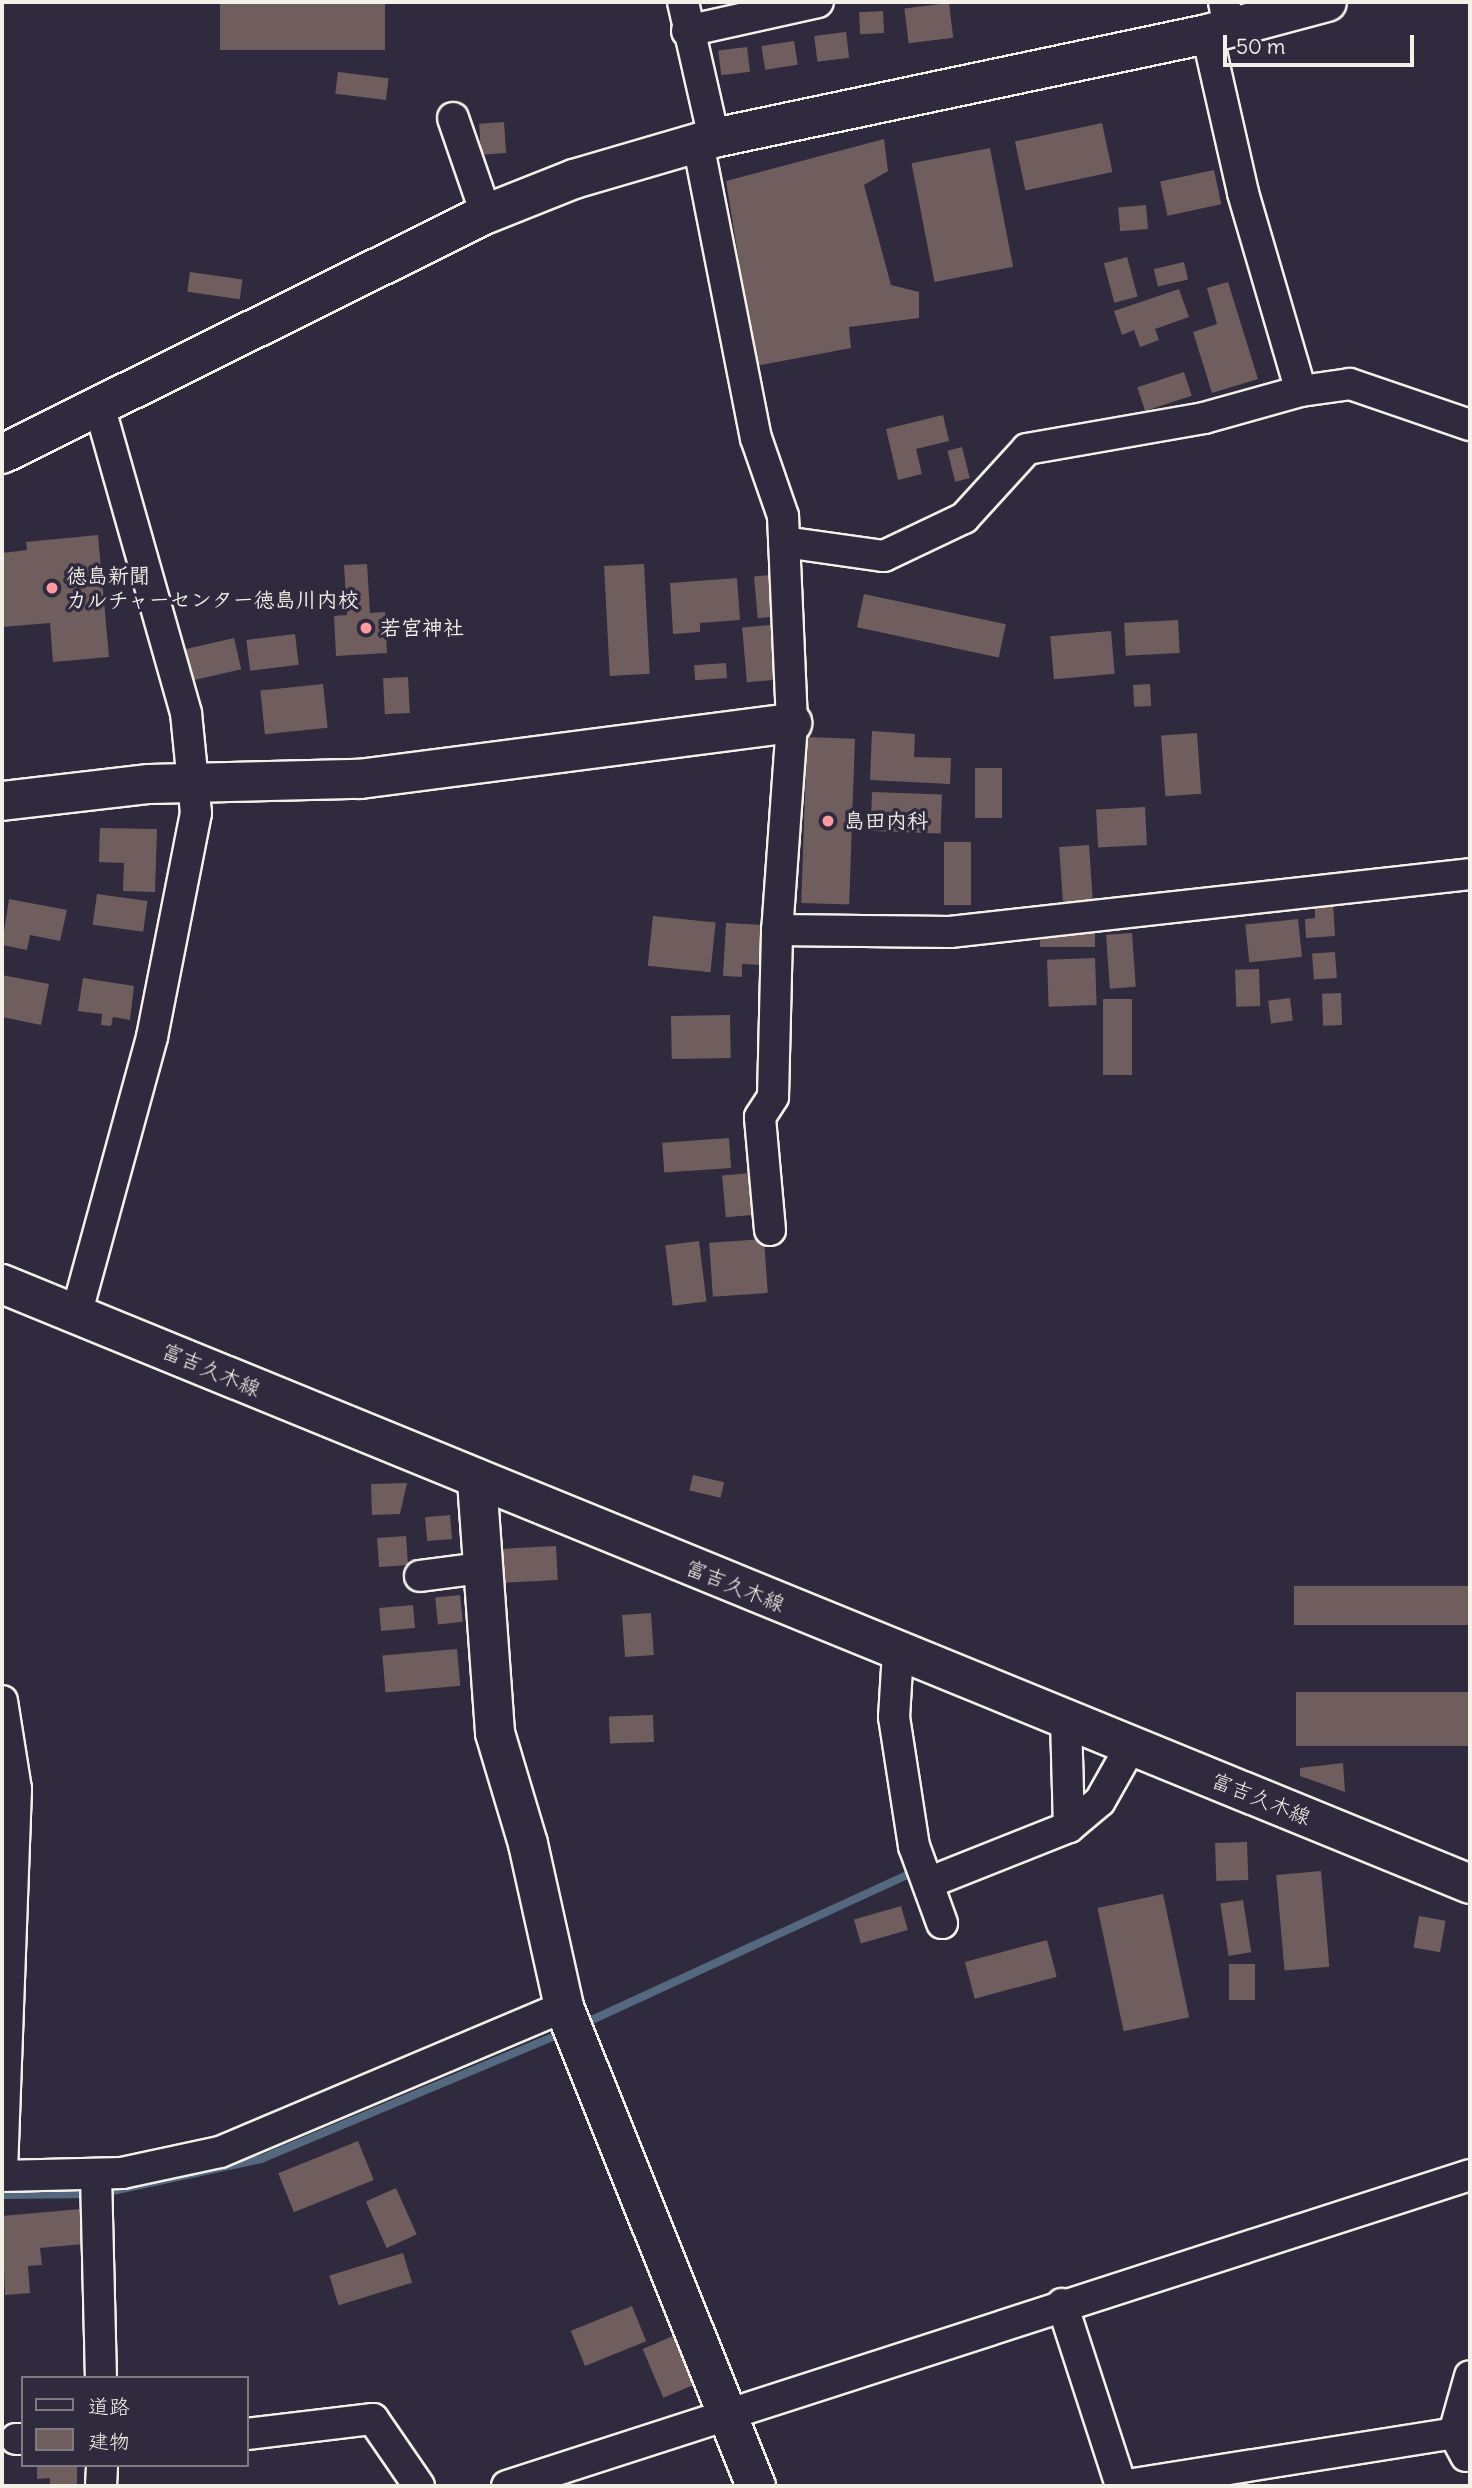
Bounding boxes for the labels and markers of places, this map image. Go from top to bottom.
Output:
place label: 徳島新聞 カルチャーセンター徳島川内校 [66,563,360,613]
marker: 徳島新聞 カルチャーセンター徳島川内校 [44,580,60,596]
place label: 若宮神社 [380,615,464,641]
marker: 若宮神社 [358,620,374,636]
place label: 島田内科 [844,808,928,834]
marker: 島田内科 [818,811,838,831]

